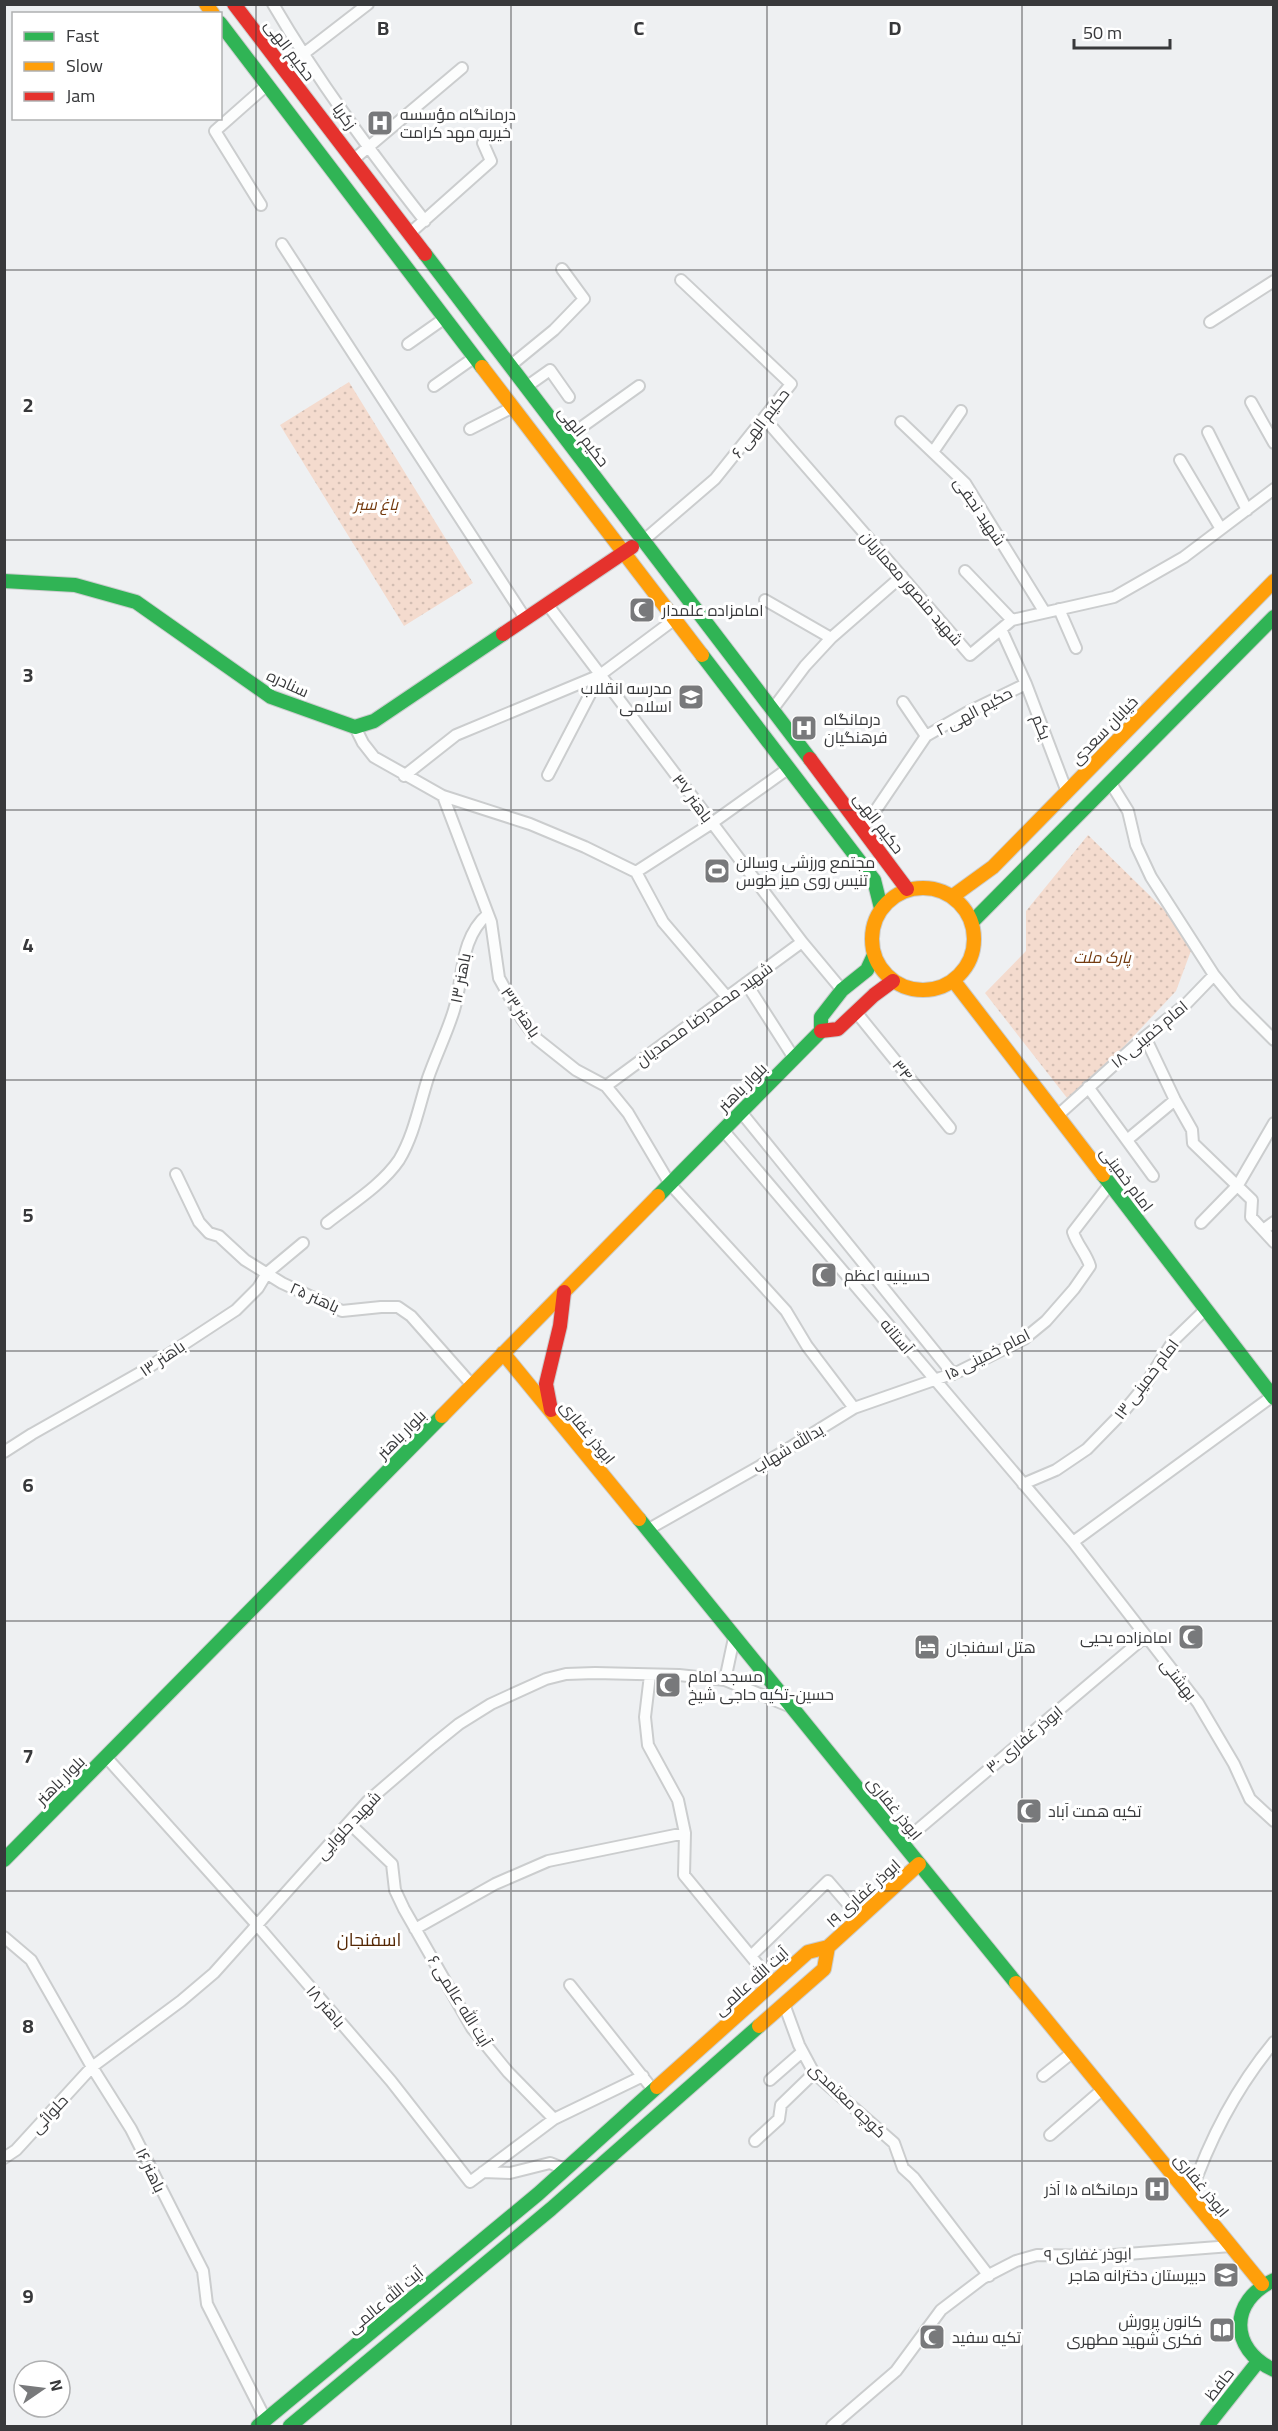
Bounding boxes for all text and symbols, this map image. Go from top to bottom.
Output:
text: B [377,9,389,46]
text: C [634,9,645,46]
text: D [889,9,902,46]
legend [12,12,222,120]
street label: حکیم الهی [256,12,324,88]
scale bar [1074,12,1170,50]
text: 50 m [1083,16,1122,49]
text: Fast [66,19,100,52]
text: Slow [66,49,103,82]
text: Jam [66,79,95,112]
street label: زکریا [325,96,365,136]
place label: درمانگاه مؤسسه خیریه مهد کرامت [400,99,516,147]
hospital icon: درمانگاه مؤسسه خیریه مهد کرامت [365,108,395,138]
street label: حکیم الهی ۶ [723,381,797,465]
text: 2 [22,386,34,423]
street label: حکیم الهی [550,399,618,473]
street label: شهید نجفی [946,470,1014,552]
park label: باغ سبز [352,489,399,519]
street label: شهید منصور معماریان [853,523,971,653]
mosque icon: امامزاده علمدار [627,595,657,625]
place label: امامزاده علمدار [661,595,764,625]
text: 3 [22,656,34,693]
street label: سنادره [262,660,314,706]
place label: مدرسه انقلاب اسلامی [581,673,672,721]
street label: حکیم الهی ۲ [930,678,1018,744]
school or university icon: مدرسه انقلاب اسلامی [676,682,706,712]
street label: خیابان سعدی [1063,688,1145,772]
place label: درمانگاه فرهنگیان [824,704,887,752]
street label: یکم [1023,710,1061,745]
hospital icon: درمانگاه فرهنگیان [789,713,819,743]
street label: باهنر ۳۷ [664,767,722,829]
street label: حکیم الهی [845,785,913,861]
place label: مجتمع ورزشی وسالن تنیس روی میز طوس [736,847,875,895]
sports icon: مجتمع ورزشی وسالن تنیس روی میز طوس [702,856,732,886]
text: 4 [22,926,34,963]
park label: پارک ملت [1073,942,1131,972]
street label: باهنر ۱۳ [440,950,480,1006]
street label: شهید محمدرضا محمدیان [629,954,779,1074]
street label: باهنر ۳۳ [493,980,549,1044]
street label: امام خمینی ۱۸ [1103,992,1195,1076]
street label: ۳۴ [885,1052,921,1088]
street label: بلوار باهنر [709,1055,774,1120]
street label: امام خمینی [1092,1140,1162,1218]
text: 5 [22,1196,34,1233]
mosque icon: حسینیه اعظم [809,1260,839,1290]
place label: حسینیه اعظم [844,1260,930,1290]
street label: باهنر ۲۵ [285,1273,345,1321]
street label: آستانه [872,1311,922,1362]
street label: امام خمینی ۱۵ [939,1319,1035,1389]
street label: باهنر ۱۳ [133,1331,191,1385]
street label: امام خمینی ۱۳ [1105,1332,1187,1426]
street label: ابوذر غفاری [552,1393,624,1471]
street label: بلوار باهنر [368,1402,433,1467]
street label: یدالله شهاب [747,1415,830,1481]
text: 6 [22,1466,34,1503]
place label: امامزاده یحیی [1080,1622,1172,1652]
mosque icon: امامزاده یحیی [1176,1622,1206,1652]
hotel icon: هتل اسفنجان [912,1632,942,1662]
place label: هتل اسفنجان [946,1632,1036,1662]
street label: بهشتی [1153,1651,1205,1707]
place label: مسجد امام حسین-تکیه حاجی شیخ [688,1661,834,1709]
mosque icon: مسجد امام حسین-تکیه حاجی شیخ [653,1670,683,1700]
street label: ابوذر غفاری ۳۰ [978,1697,1070,1781]
text: 7 [22,1737,34,1774]
street label: بلوار باهنر [27,1748,92,1813]
street label: ابوذر غفاری [859,1769,931,1847]
street label: شهید حلوایی [308,1783,388,1867]
mosque icon: تکیه همت آباد [1014,1796,1044,1826]
place label: تکیه همت آباد [1048,1796,1142,1826]
street label: ابوذر غفاری ۱۹ [818,1851,908,1935]
district label: اسفنجان [337,1923,401,1956]
street label: آیت الله عالمی [706,1938,796,2023]
street label: آیت الله عالمی ۶ [420,1949,501,2054]
street label: باهنر ۱۸ [298,1977,354,2035]
text: 8 [22,2007,34,2044]
street label: کوچه معتمدی [802,2055,894,2145]
street label: حلوائی [22,2087,76,2141]
street label: باهنر ۱۶ [127,2142,175,2198]
street label: ابوذر غفاری [1166,2146,1238,2224]
place label: درمانگاه ۱۵ آذر [1043,2174,1138,2204]
hospital icon: درمانگاه ۱۵ آذر [1142,2174,1172,2204]
street label: ابوذر غفاری ۹ [1044,2238,1132,2270]
street label: آیت الله عالمی [340,2258,431,2342]
place label: دبیرستان دخترانه هاجر [1068,2260,1206,2290]
school or university icon: دبیرستان دخترانه هاجر [1211,2260,1241,2290]
text: 9 [22,2277,34,2314]
place label: کانون پرورش فکری شهید مطهری [1067,2306,1202,2354]
library icon: کانون پرورش فکری شهید مطهری [1207,2315,1237,2345]
mosque icon: تکیه سفید [917,2322,947,2352]
place label: تکیه سفید [952,2322,1022,2352]
north arrow [12,2359,72,2419]
street label: حافظ [1196,2361,1242,2407]
text: N [41,2376,72,2394]

